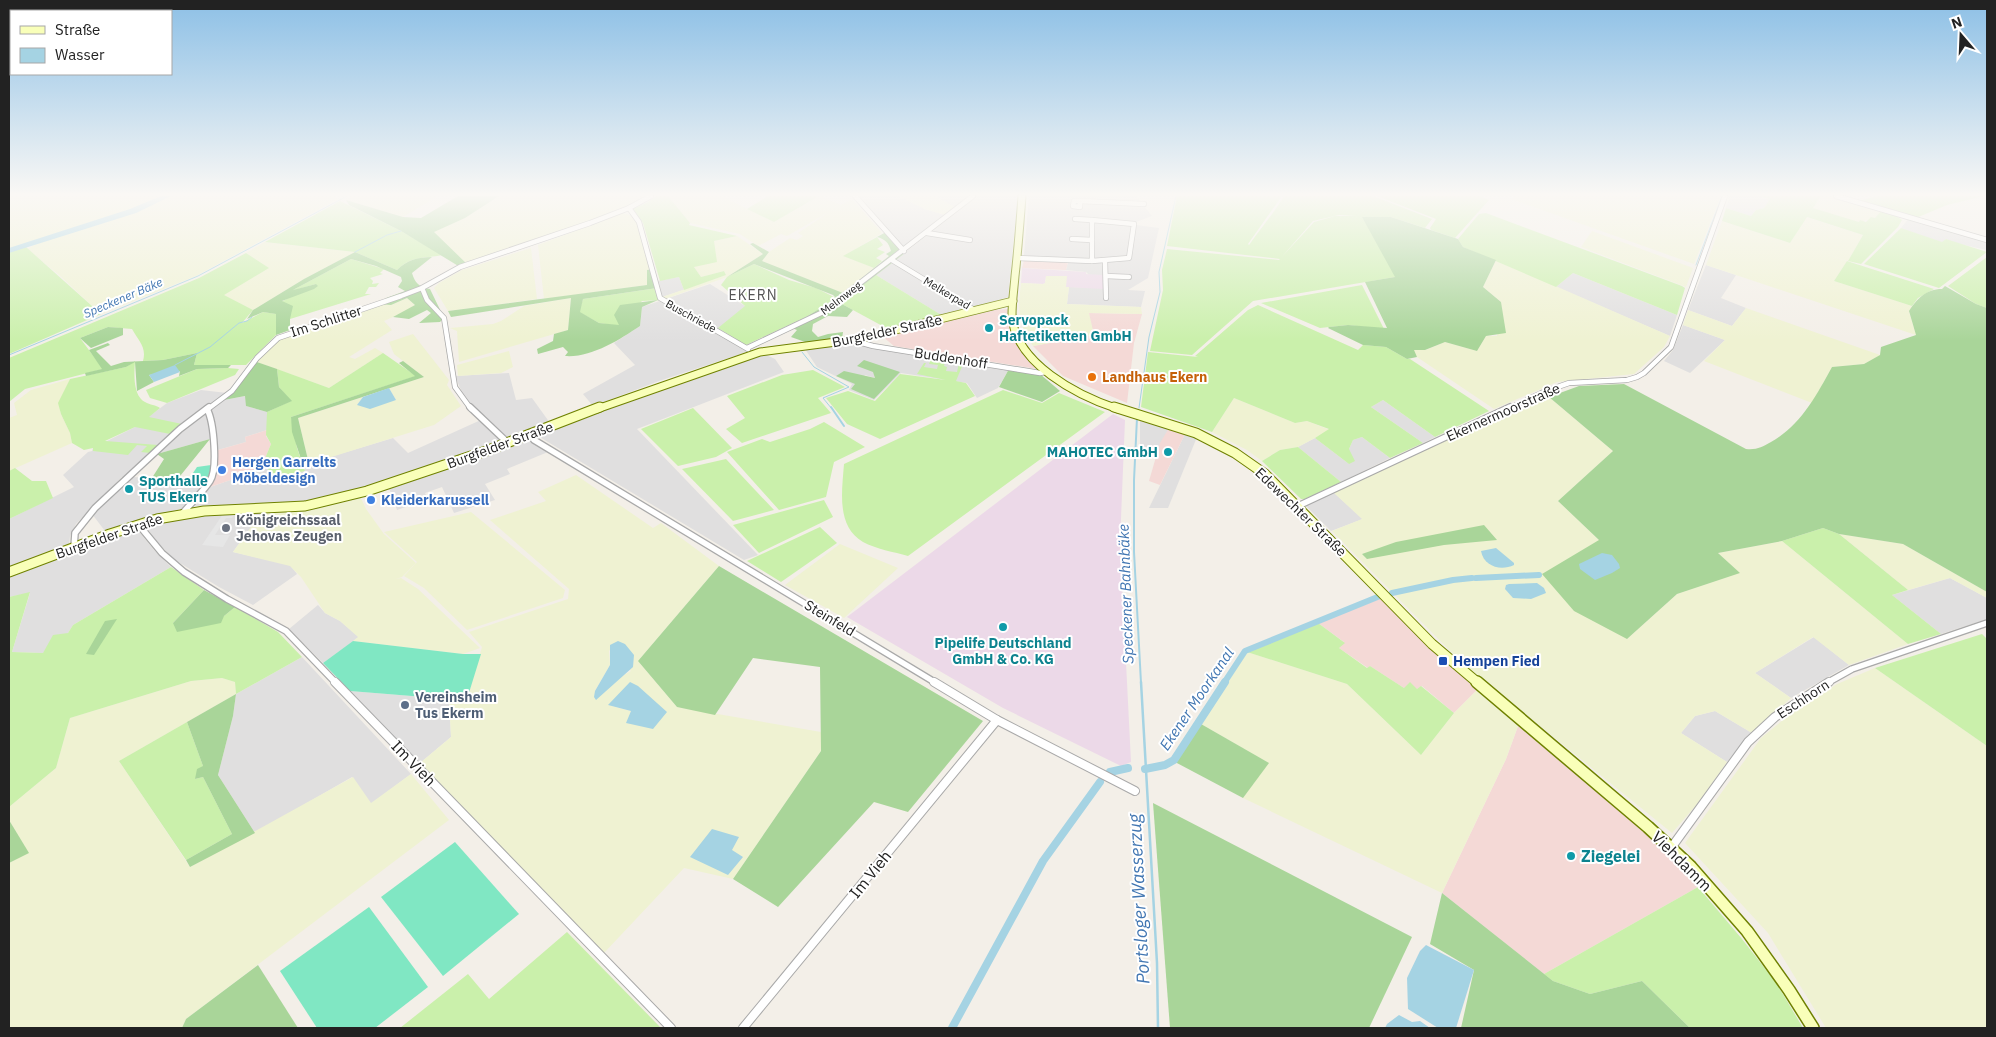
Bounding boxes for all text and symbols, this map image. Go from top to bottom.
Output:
legend [10,10,172,75]
north arrow [1936,10,1986,60]
text: N [1949,13,1964,33]
text: Straße [55,20,100,39]
text: Wasser [55,45,105,64]
water label: Speckener Bäke [81,274,165,321]
street label: Melkerpad [921,274,973,312]
street label: Melmweg [818,278,864,318]
district label: EKERN [728,286,778,304]
street label: Buschriede [663,296,719,336]
street label: Im Schlitter [288,301,364,341]
street label: Burgfelder Straße [830,311,944,351]
place label: Servopack Haftetiketten GmbH [999,311,1132,345]
marker: Servopack Haftetiketten GmbH [983,322,995,334]
street label: Buddenhoff [913,343,989,373]
place label: Landhaus Ekern [1102,368,1207,386]
marker: Landhaus Ekern [1086,371,1098,383]
street label: Ekernermoorstraße [1443,379,1563,445]
street label: Burgfelder Straße [444,417,556,473]
place label: MAHOTEC GmbH [1047,443,1158,461]
marker: MAHOTEC GmbH [1162,446,1174,458]
place label: Hergen Garrelts Möbeldesign [232,453,336,487]
marker: Hergen Garrelts Möbeldesign [216,464,228,476]
street label: Edewechter Straße [1251,464,1351,560]
place label: Sporthalle TUS Ekern [139,472,208,506]
marker: Sporthalle TUS Ekern [123,483,135,495]
place label: Kleiderkarussell [381,491,489,509]
marker: Kleiderkarussell [365,494,377,506]
street label: Burgfelder Straße [53,509,165,563]
place label: Königreichssaal Jehovas Zeugen [236,511,342,545]
marker: Königreichssaal Jehovas Zeugen [220,522,232,534]
water label: Speckener Bahnbäke [1114,523,1137,664]
street label: Steinfeld [801,596,859,640]
marker: Pipelife Deutschland GmbH & Co. KG [997,621,1009,633]
place label: Pipelife Deutschland GmbH & Co. KG [934,634,1072,668]
water label: Ekener Moorkanal [1155,644,1238,754]
place label: Hempen Fied [1453,652,1540,670]
marker: Hempen Fied [1437,655,1449,667]
street label: Eschhorn [1773,675,1833,723]
place label: Vereinsheim Tus Ekerm [415,688,497,722]
marker: Vereinsheim Tus Ekerm [399,699,411,711]
street label: Im Vieh [387,736,441,790]
water label: Portsloger Wasserzug [1123,812,1154,985]
street label: Viehdamm [1648,827,1716,895]
street label: Im Vieh [845,846,895,902]
place label: Ziegelei [1581,846,1640,866]
marker: Ziegelei [1565,850,1577,862]

